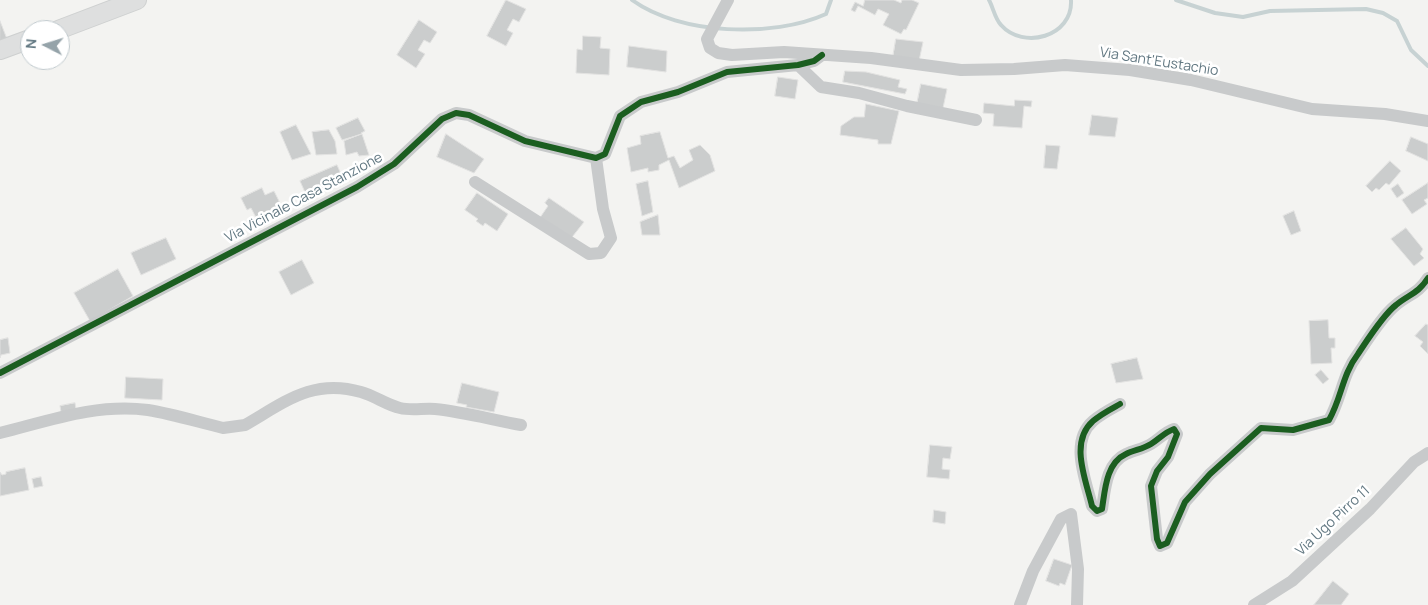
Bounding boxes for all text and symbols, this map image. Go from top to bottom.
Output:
north arrow [20,20,70,70]
text: N [21,38,40,50]
street label: Via Sant'Eustachio [1098,44,1220,80]
street label: Via Vicinale Casa Stanzione [222,149,386,247]
street label: Via Ugo Pirro 11 [1293,482,1373,560]

